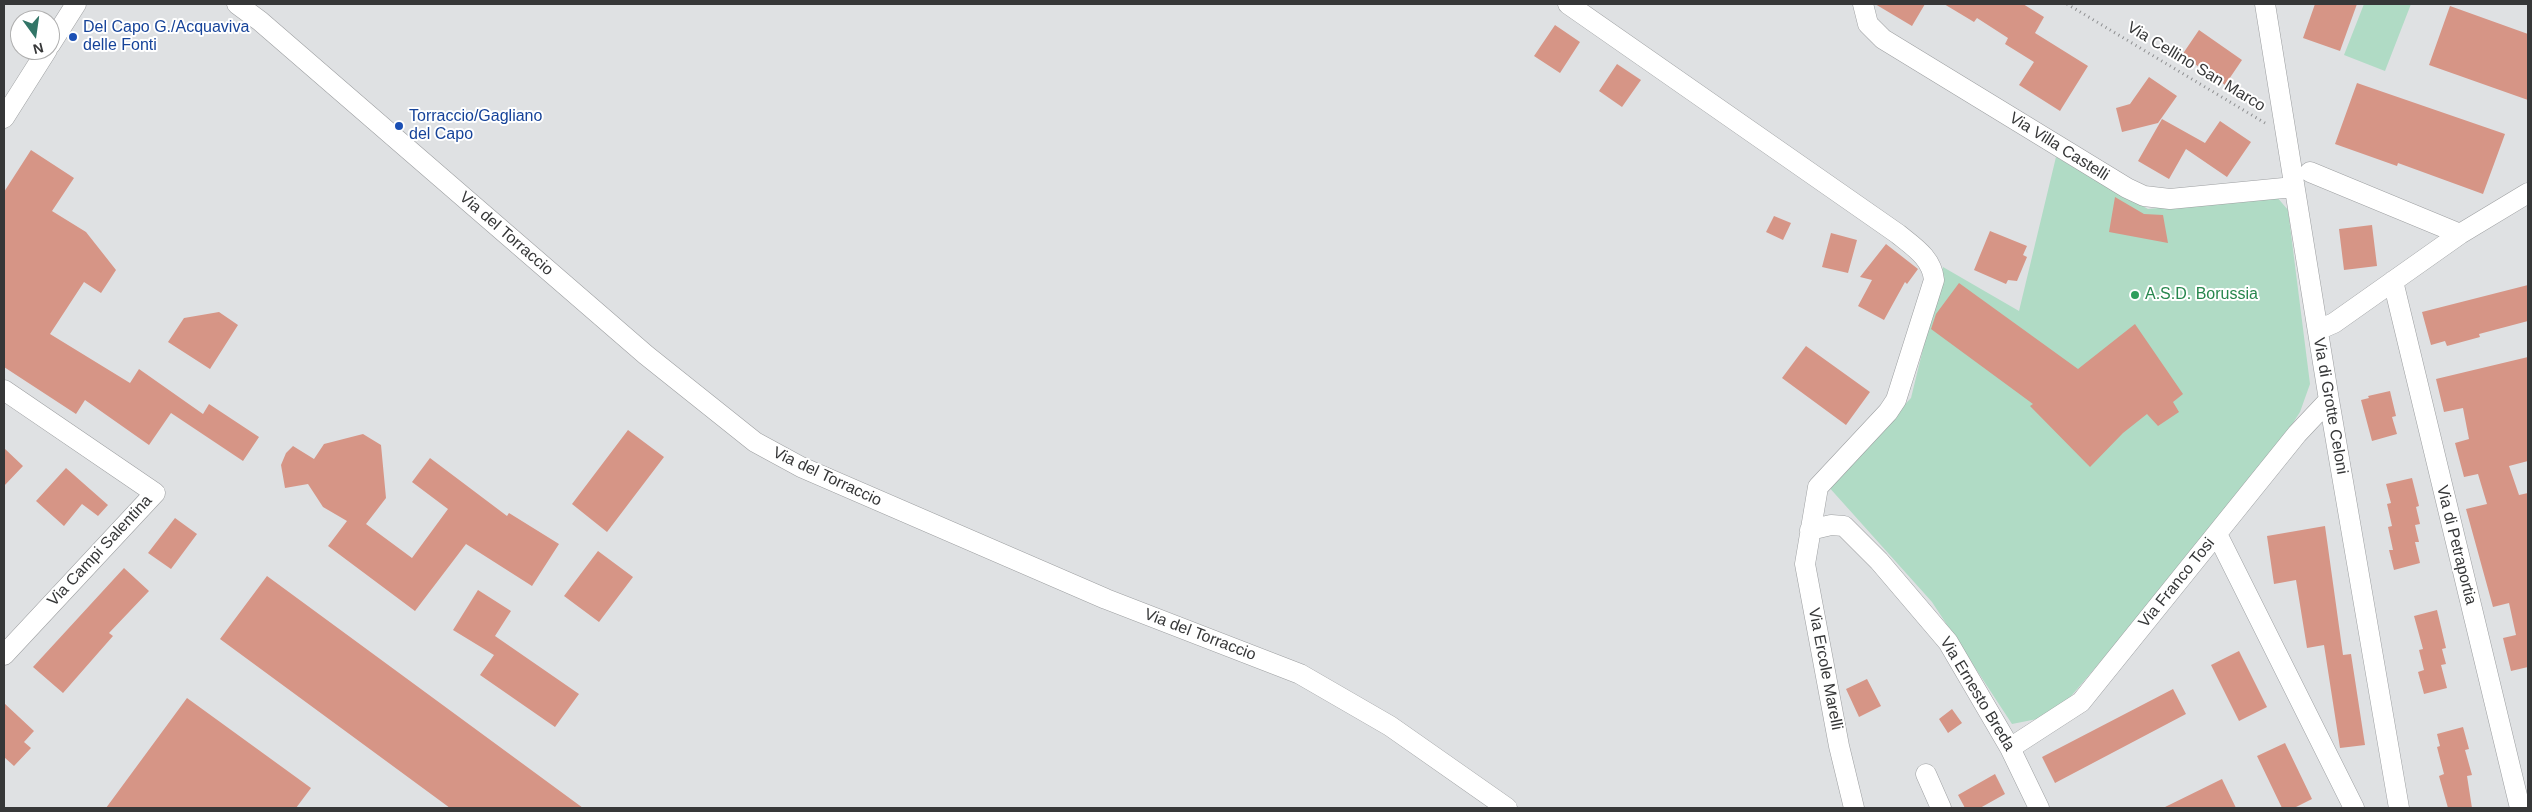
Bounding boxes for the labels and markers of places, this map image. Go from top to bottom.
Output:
place label: Del Capo G./Acquaviva delle Fonti [83,18,249,56]
marker: Del Capo G./Acquaviva delle Fonti [67,31,79,43]
place label: Torraccio/Gagliano del Capo [409,107,542,145]
marker: Torraccio/Gagliano del Capo [393,120,405,132]
place label: A.S.D. Borussia [2145,285,2258,305]
marker: A.S.D. Borussia [2129,289,2141,301]

